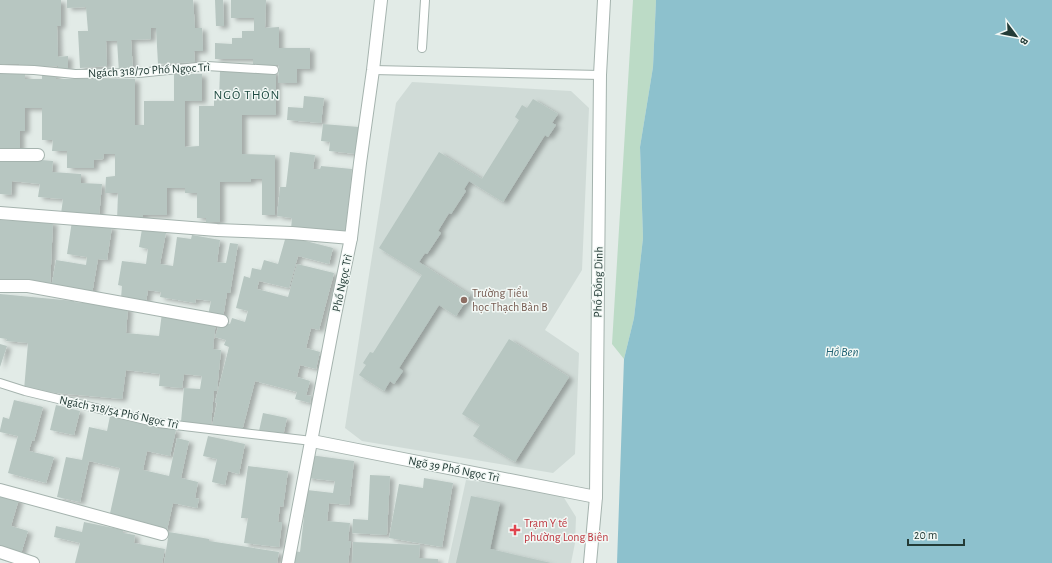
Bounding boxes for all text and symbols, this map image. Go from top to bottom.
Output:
north arrow [996,16,1036,56]
text: B [1017,35,1030,47]
street label: Ngách 318/70 Phố Ngọc Trì [88,61,210,79]
district label: NGÔ THÔN [213,88,281,102]
street label: Phố Đồng Dinh [591,246,605,318]
street label: Phố Ngọc Trì [330,253,354,313]
place label: Trường Tiểu học Thạch Bàn B [472,286,548,313]
marker: Trường Tiểu học Thạch Bàn B [459,295,469,305]
water label: Hồ Ben [825,346,859,359]
street label: Ngách 318/54 Phố Ngọc Trì [58,394,180,431]
street label: Ngõ 39 Phố Ngọc Trì [407,454,501,484]
place label: Trạm Y tế phường Long Biên [524,517,608,543]
scale bar [908,521,964,547]
marker: Trạm Y tế phường Long Biên [509,524,521,536]
text: 20 m [914,529,937,541]

